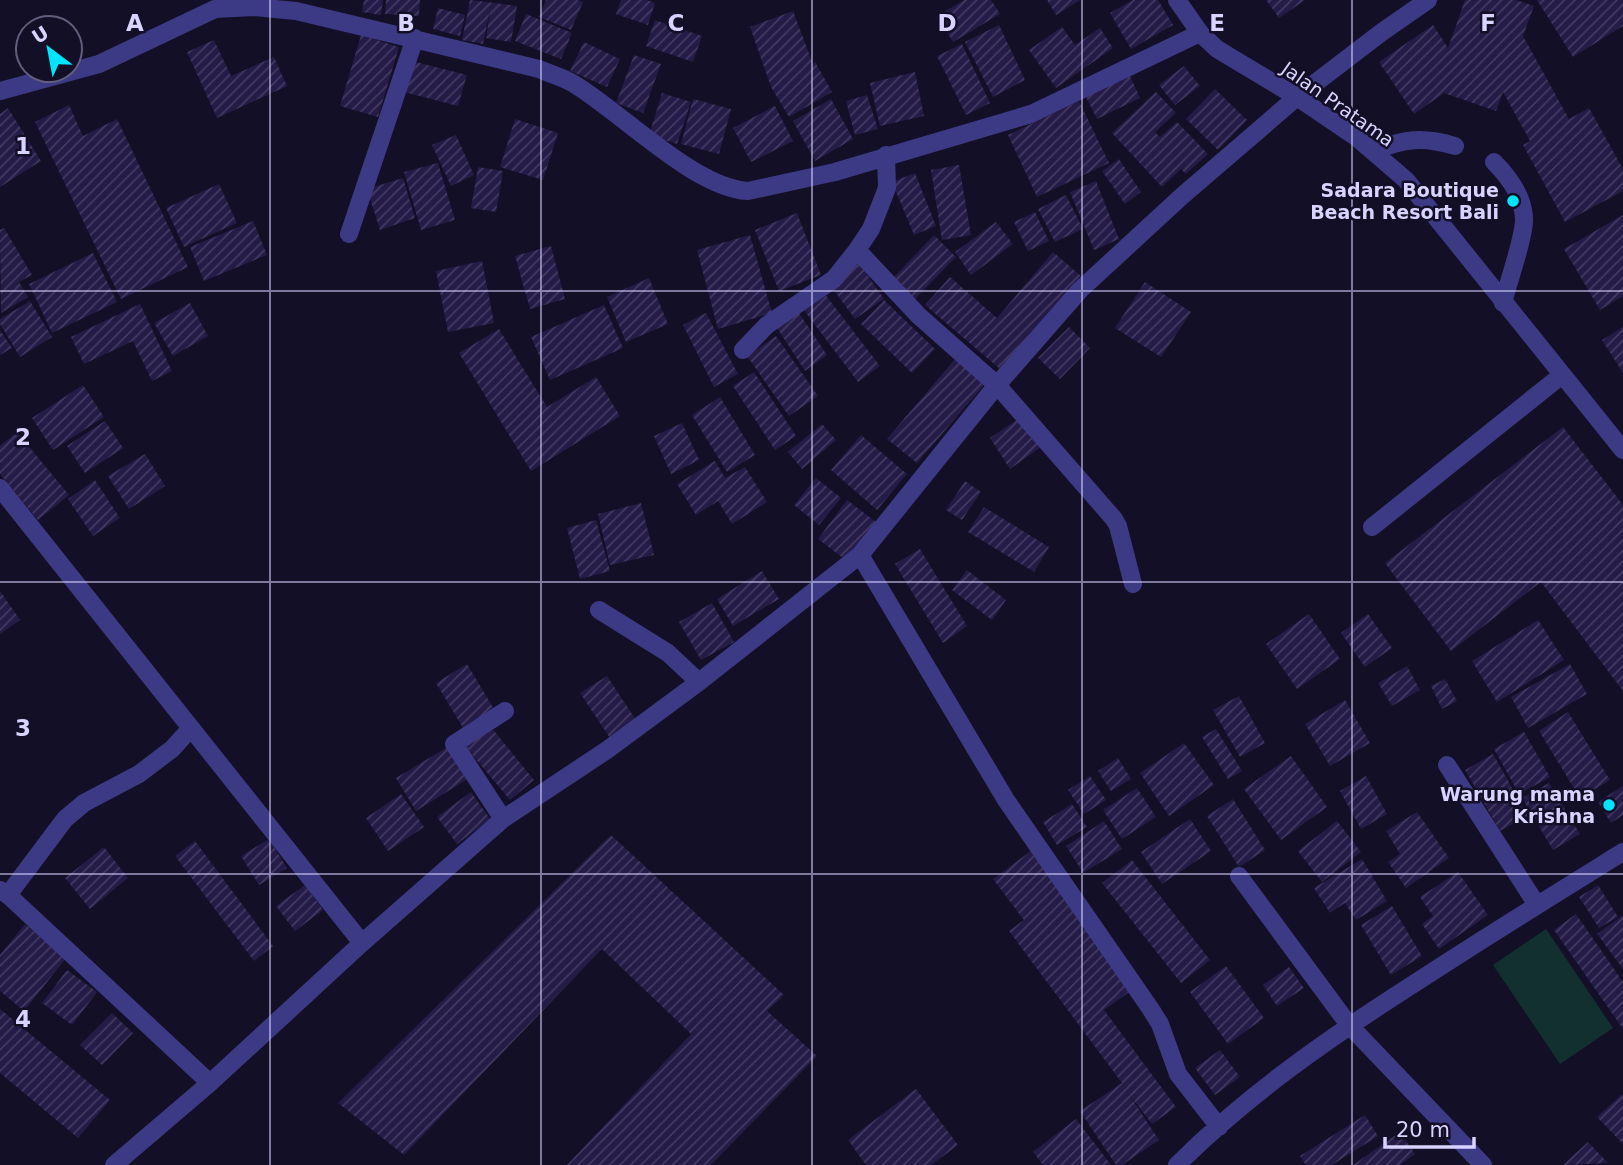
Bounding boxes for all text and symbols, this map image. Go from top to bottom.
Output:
text: A [126,10,144,36]
text: B [397,10,415,36]
text: C [668,10,684,36]
text: D [937,10,957,36]
text: E [1209,10,1225,36]
text: F [1480,10,1496,36]
north arrow [14,14,84,84]
text: U [28,21,52,48]
street label: Jalan Pratama [1277,57,1398,151]
text: 1 [15,133,31,159]
place label: Sadara Boutique Beach Resort Bali [1310,179,1499,223]
marker: Sadara Boutique Beach Resort Bali [1505,193,1521,209]
text: 2 [15,424,31,450]
text: 3 [15,715,31,741]
place label: Warung mama Krishna [1440,783,1595,827]
marker: Warung mama Krishna [1601,797,1617,813]
text: 4 [15,1006,31,1032]
scale bar [1385,1106,1474,1150]
text: 20 m [1396,1118,1450,1142]

